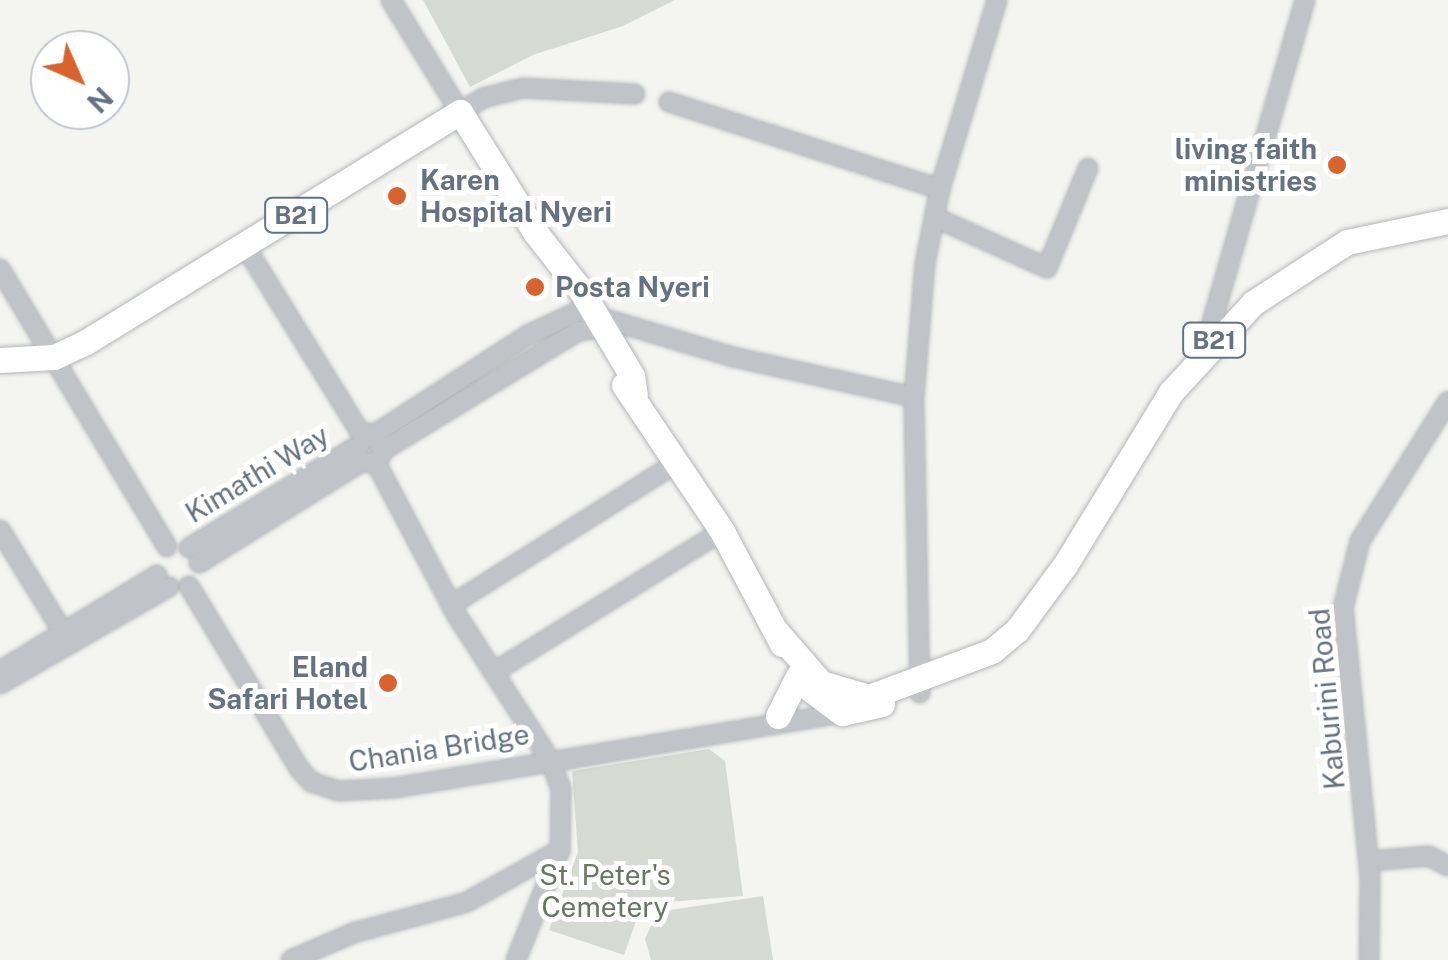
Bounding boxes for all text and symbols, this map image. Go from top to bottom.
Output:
north arrow [30,30,130,130]
text: N [81,81,120,120]
place label: living faith ministries [1175,132,1317,198]
marker: living faith ministries [1326,154,1348,176]
place label: Karen Hospital Nyeri [420,163,612,229]
marker: Karen Hospital Nyeri [384,183,410,209]
road number: B21 [264,195,328,235]
place label: Posta Nyeri [555,270,710,304]
marker: Posta Nyeri [524,276,546,298]
road number: B21 [1182,320,1246,360]
street label: Kimathi Way [179,418,335,530]
street label: Kaburini Road [1302,607,1352,791]
place label: Eland Safari Hotel [207,650,368,716]
marker: Eland Safari Hotel [377,672,399,694]
street label: Chania Bridge [346,717,532,779]
park label: St. Peter's Cemetery [539,858,671,924]

